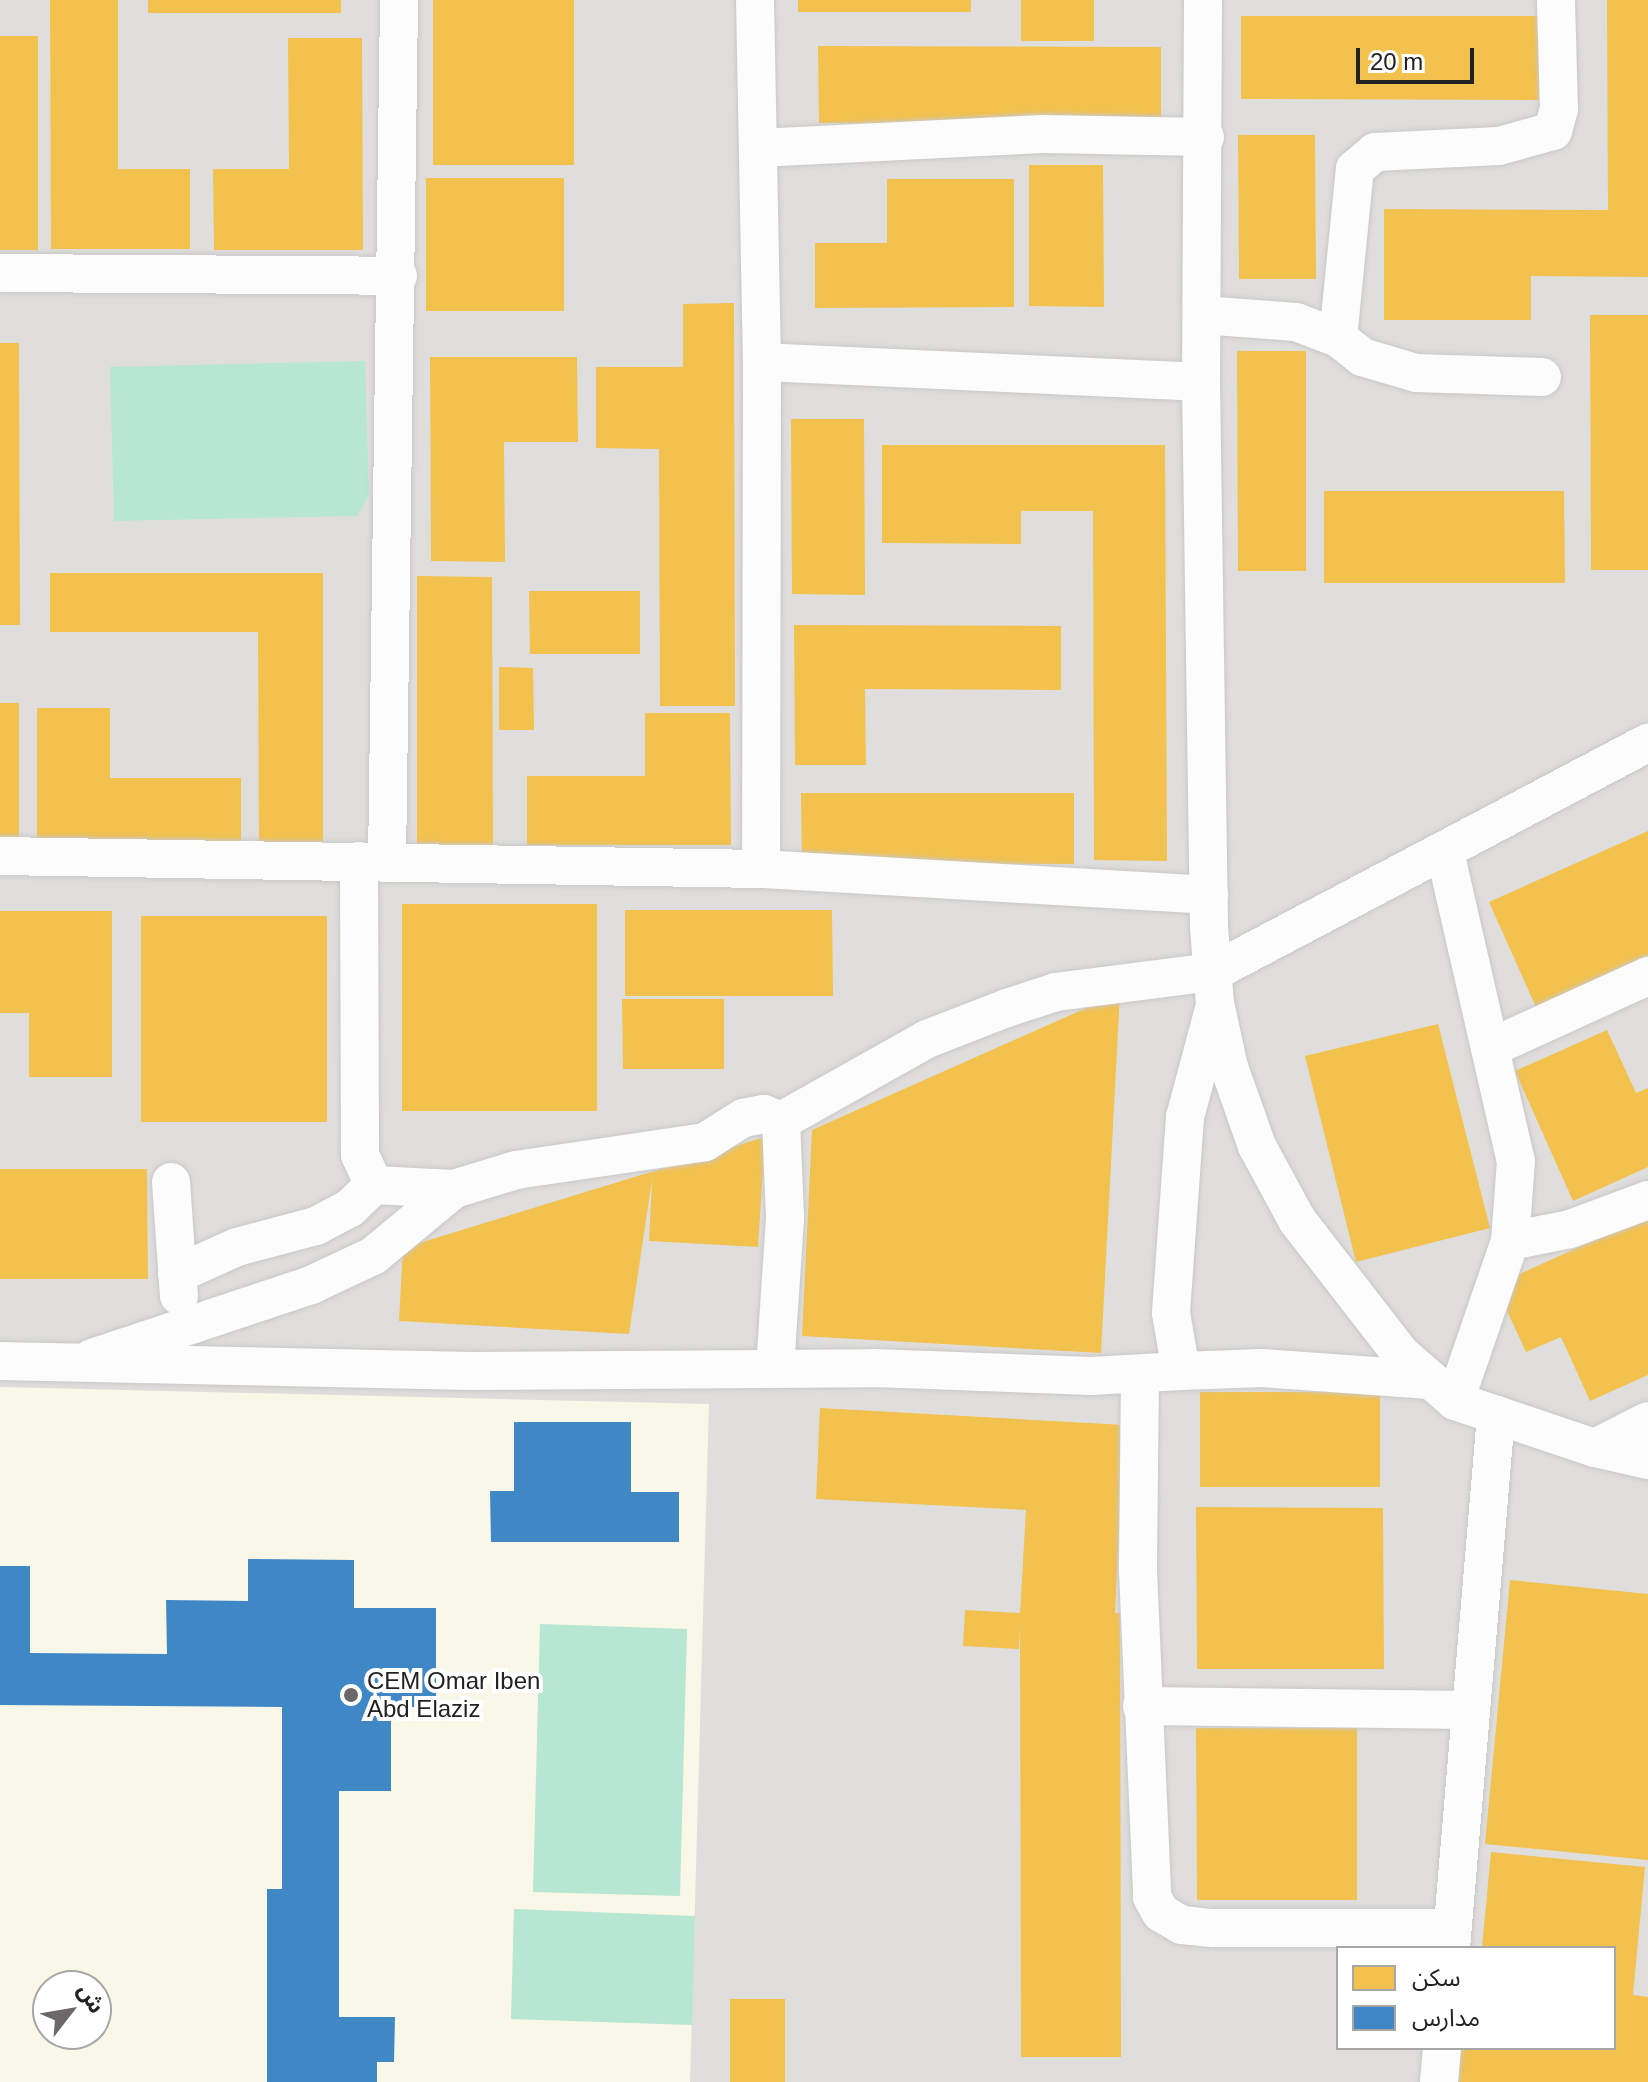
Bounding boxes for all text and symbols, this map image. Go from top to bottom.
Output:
scale bar [1360,32,1478,82]
text: 20 m [1370,48,1423,75]
place label: CEM Omar Iben Abd Elaziz [367,1667,540,1723]
marker: CEM Omar Iben Abd Elaziz [342,1686,360,1704]
legend [1336,1946,1616,2050]
text: سكن [1412,1964,1461,1991]
north arrow [32,1970,112,2050]
text: ش [73,1979,110,2018]
text: مدارس [1412,2004,1480,2031]

